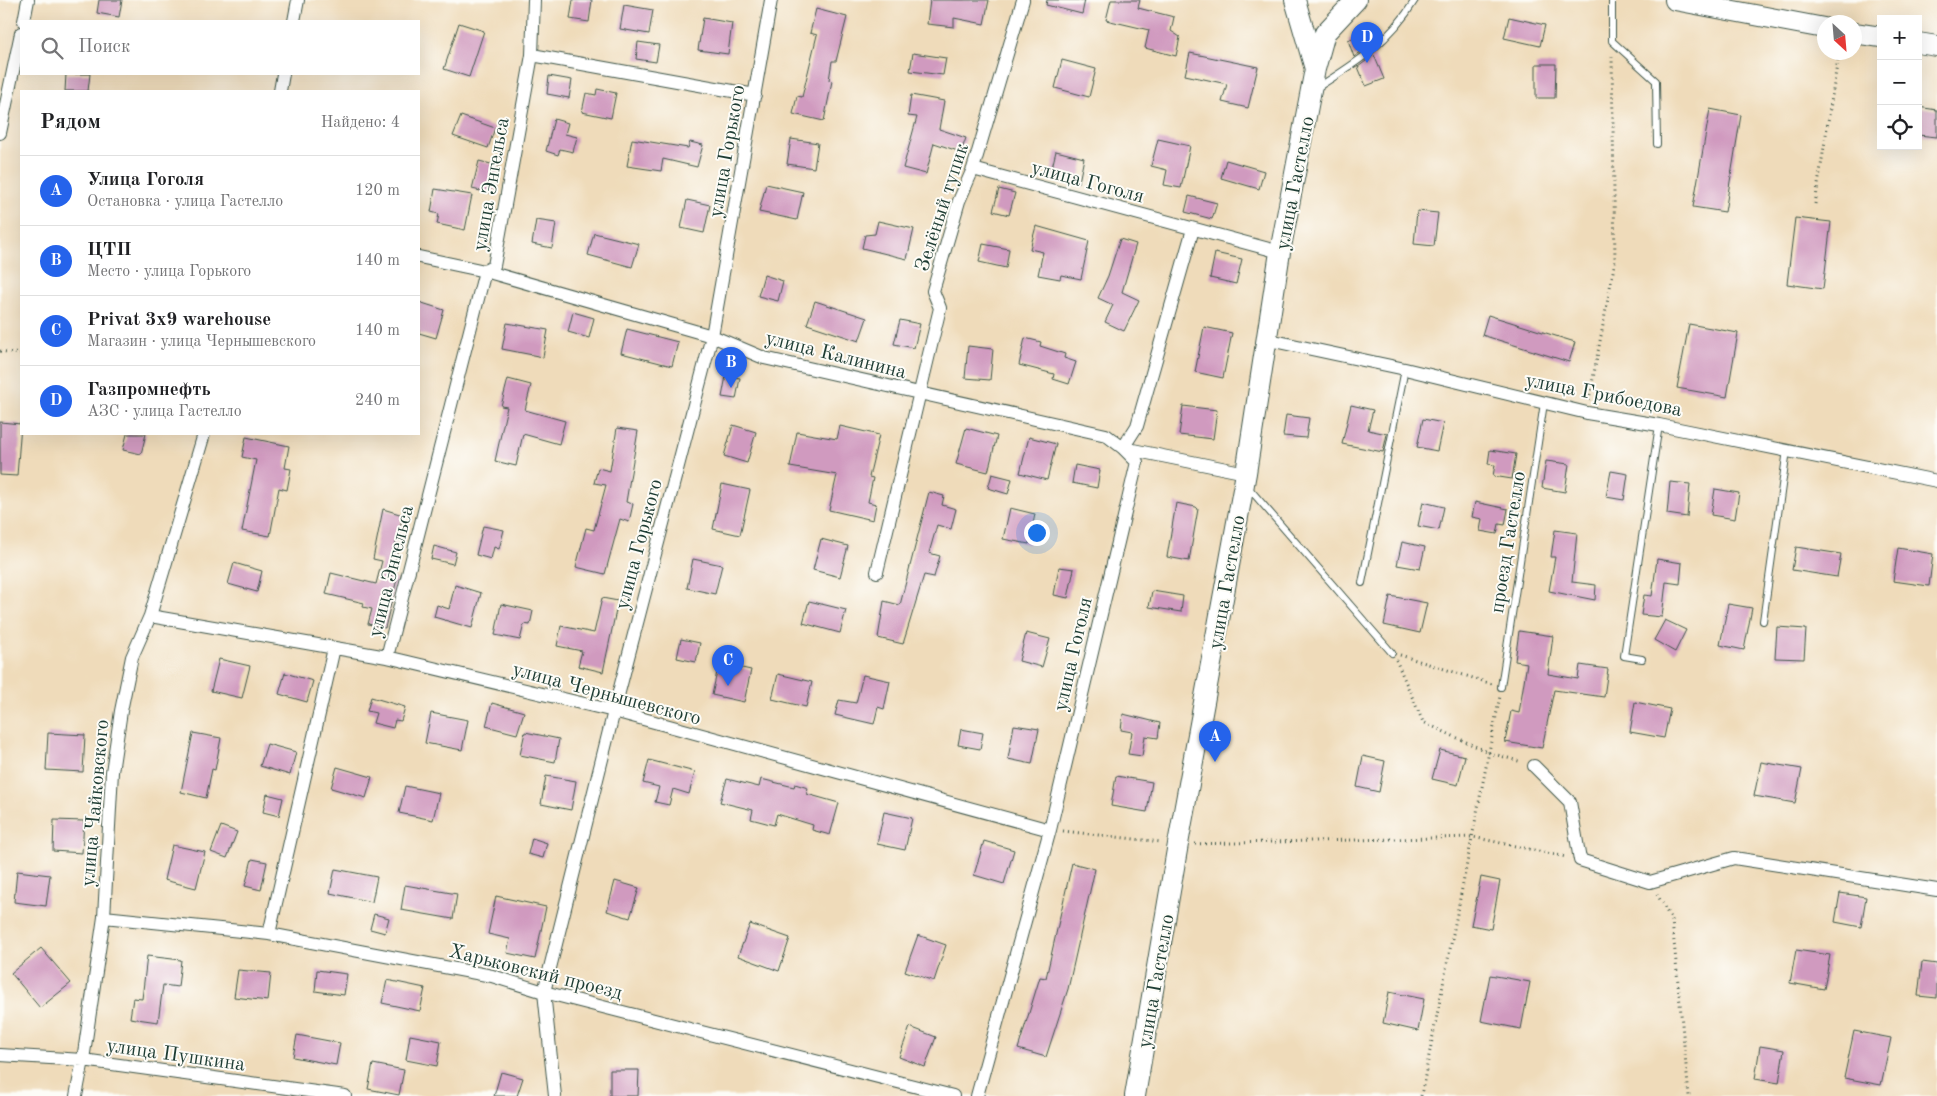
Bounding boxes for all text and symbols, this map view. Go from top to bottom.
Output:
north arrow [1817,15,1862,60]
map controls [1877,15,1922,150]
button: + [1877,15,1922,60]
search box [20,20,420,75]
pin: D [1351,22,1383,63]
icon: search [38,34,66,62]
text: Поиск [78,38,130,57]
button: − [1877,60,1922,105]
street label: улица Горького [706,83,749,219]
button: locate [1877,105,1922,150]
text: Рядом [40,112,101,133]
text: Найдено: 4 [321,115,400,131]
street label: улица Гастелло [1273,115,1319,252]
street label: улица Энгельса [470,116,514,253]
street label: Зелёный тупик [913,141,973,274]
street label: улица Гоголя [1029,158,1146,208]
text: Улица Гоголя [87,171,204,190]
text: A [50,183,62,199]
text: 120 m [355,183,400,199]
text: Остановка · улица Гастелло [87,194,283,210]
text: ЦТП [87,241,132,260]
text: B [50,253,62,269]
text: 140 m [355,253,400,269]
text: Место · улица Горького [87,264,251,280]
text: Privat 3x9 warehouse [87,311,271,330]
text: C [51,323,61,339]
text: 140 m [355,323,400,339]
street label: улица Калинина [763,329,908,383]
text: Магазин · улица Чернышевского [87,334,316,350]
pin: B [715,347,747,388]
street label: улица Грибоедова [1524,371,1684,421]
text: Газпромнефть [87,381,211,400]
text: D [50,393,62,409]
text: 240 m [355,393,400,409]
text: АЗС · улица Гастелло [87,404,242,420]
street label: проезд Гастелло [1488,470,1530,615]
street label: улица Горького [613,477,667,612]
street label: улица Энгельса [366,503,418,640]
street label: улица Гастелло [1206,514,1250,651]
your location [1024,520,1050,546]
street label: улица Гоголя [1051,596,1097,713]
pin: C [712,645,744,686]
street label: улица Чернышевского [510,660,703,730]
street label: улица Чайковского [79,719,113,888]
pin: A [1199,721,1231,762]
street label: улица Гастелло [1135,913,1179,1050]
street label: Харьковский проезд [447,942,624,1004]
street label: улица Пушкина [105,1036,247,1076]

